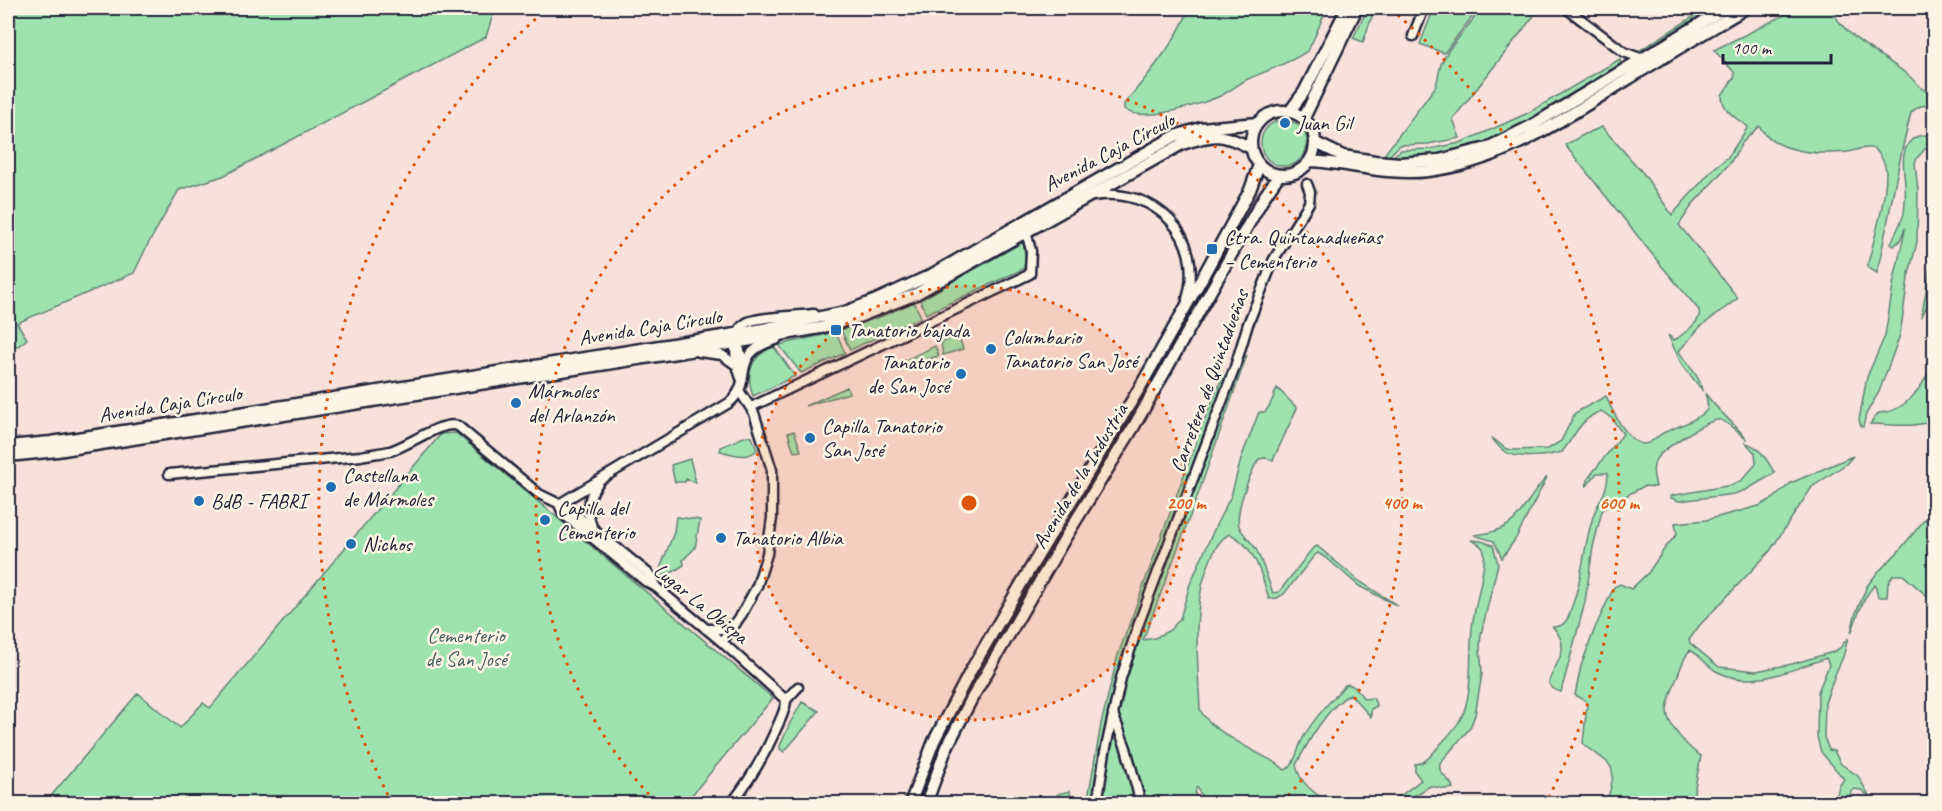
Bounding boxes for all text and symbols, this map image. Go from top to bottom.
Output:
scale bar [1723,27,1831,65]
text: 100 m [1732,37,1773,59]
street label: Avenida Caja Círculo [1039,105,1181,197]
place label: Juan Gil [1296,110,1355,136]
marker: Juan Gil [1278,116,1292,130]
place label: Ctra. Quintanadueñas – Cementerio [1224,224,1383,274]
marker: Ctra. Quintanadueñas – Cementerio [1205,242,1219,256]
street label: Carretera de Quintadueñas [1164,284,1255,476]
street label: Avenida Caja Círculo [577,302,726,351]
place label: Tanatorio bajada [848,317,971,343]
marker: Tanatorio bajada [829,323,843,337]
place label: Columbario Tanatorio San José [1003,324,1140,374]
marker: Columbario Tanatorio San José [984,342,998,356]
place label: Tanatorio de San José [868,349,952,399]
marker: Tanatorio de San José [954,367,968,381]
place label: Mármoles del Arlanzón [528,378,615,428]
street label: Avenida Caja Círculo [97,379,246,428]
marker: Mármoles del Arlanzón [509,396,523,410]
street label: Avenida de la Industria [1026,397,1134,553]
place label: Capilla Tanatorio San José [822,413,944,463]
marker: Capilla Tanatorio San José [803,431,817,445]
place label: Castellana de Mármoles [343,462,435,512]
marker: Castellana de Mármoles [324,480,338,494]
place label: BdB - FABRI [211,488,311,514]
text: 200 m [1167,492,1207,514]
text: 400 m [1383,492,1423,514]
text: 600 m [1599,492,1640,514]
centre of rings [959,493,979,513]
marker: BdB - FABRI [192,494,206,508]
place label: Capilla del Cementerio [557,495,637,545]
marker: Capilla del Cementerio [538,513,552,527]
place label: Tanatorio Albia [733,525,844,551]
place label: Nichos [363,531,413,557]
marker: Tanatorio Albia [714,531,728,545]
marker: Nichos [344,537,358,551]
street label: Lugar La Obispa [649,557,755,650]
park label: Cementerio de San José [425,622,510,672]

